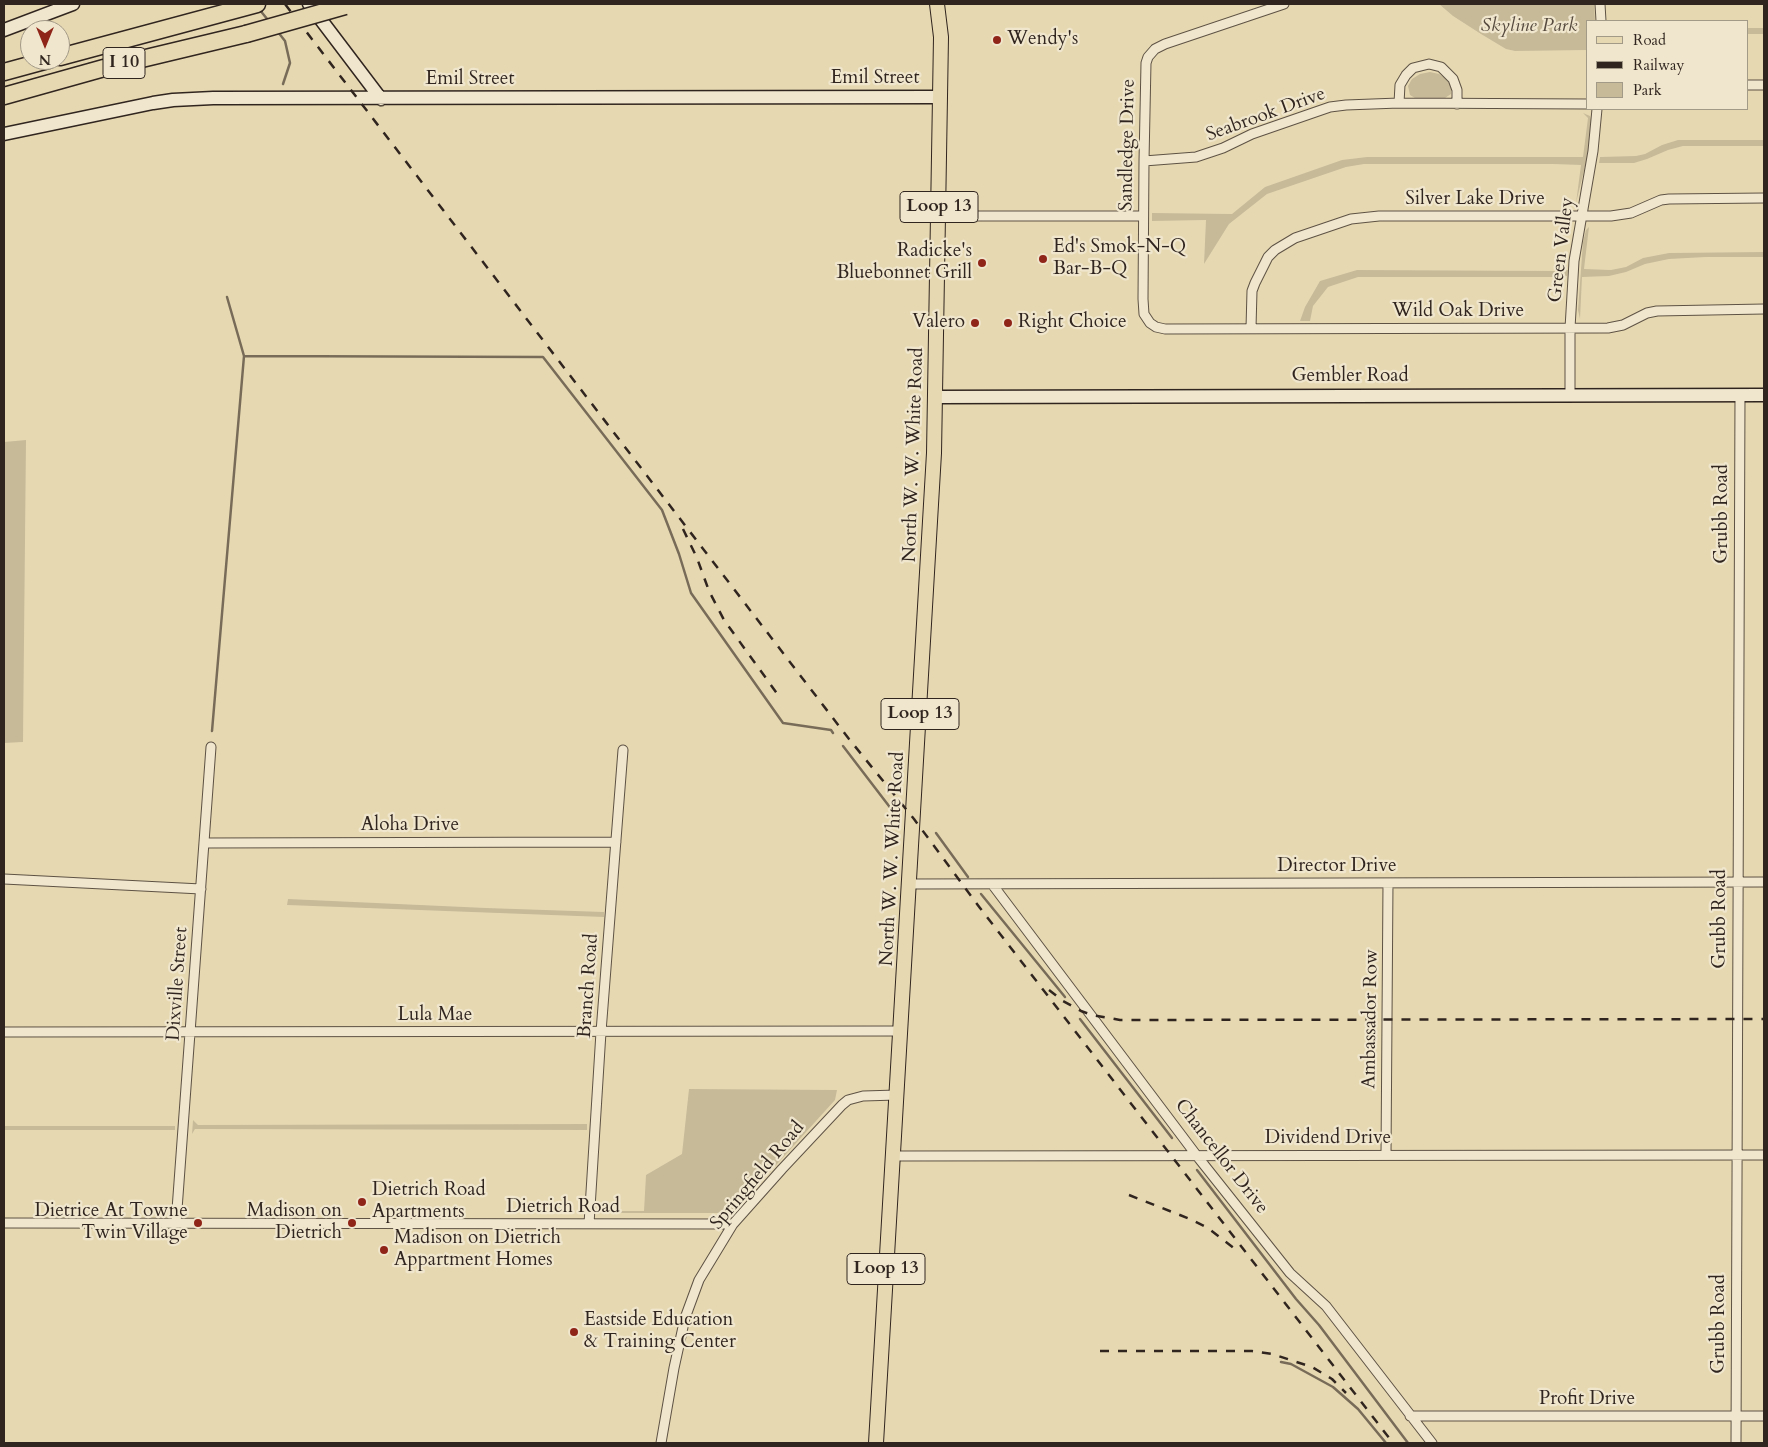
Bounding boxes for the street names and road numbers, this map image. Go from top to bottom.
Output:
road number: I 10 [103,48,145,78]
street label: Emil Street [831,68,919,90]
street label: Emil Street [426,69,514,91]
street label: Sandledge Drive [1115,79,1141,211]
street label: Seabrook Drive [1203,83,1329,147]
street label: Silver Lake Drive [1405,189,1545,211]
road number: Loop 13 [900,192,978,222]
street label: Green Valley [1544,196,1580,304]
street label: Wild Oak Drive [1392,301,1524,323]
street label: North W. W. White Road [899,347,929,563]
street label: Gembler Road [1291,366,1409,388]
street label: Grubb Road [1712,464,1734,564]
road number: Loop 13 [881,699,959,730]
street label: North W. W. White Road [876,751,910,967]
street label: Aloha Drive [361,815,459,837]
street label: Director Drive [1277,856,1397,878]
street label: Grubb Road [1710,869,1732,969]
street label: Dixville Street [163,926,193,1042]
street label: Branch Road [574,933,604,1039]
street label: Ambassador Row [1358,949,1384,1089]
street label: Lula Mae [398,1005,472,1027]
street label: Chancellor Drive [1169,1095,1273,1219]
street label: Springfield Road [706,1117,810,1235]
street label: Dividend Drive [1265,1128,1391,1150]
street label: Dietrich Road [506,1197,620,1219]
road number: Loop 13 [847,1254,925,1285]
street label: Grubb Road [1709,1274,1731,1374]
street label: Profit Drive [1539,1389,1635,1411]

